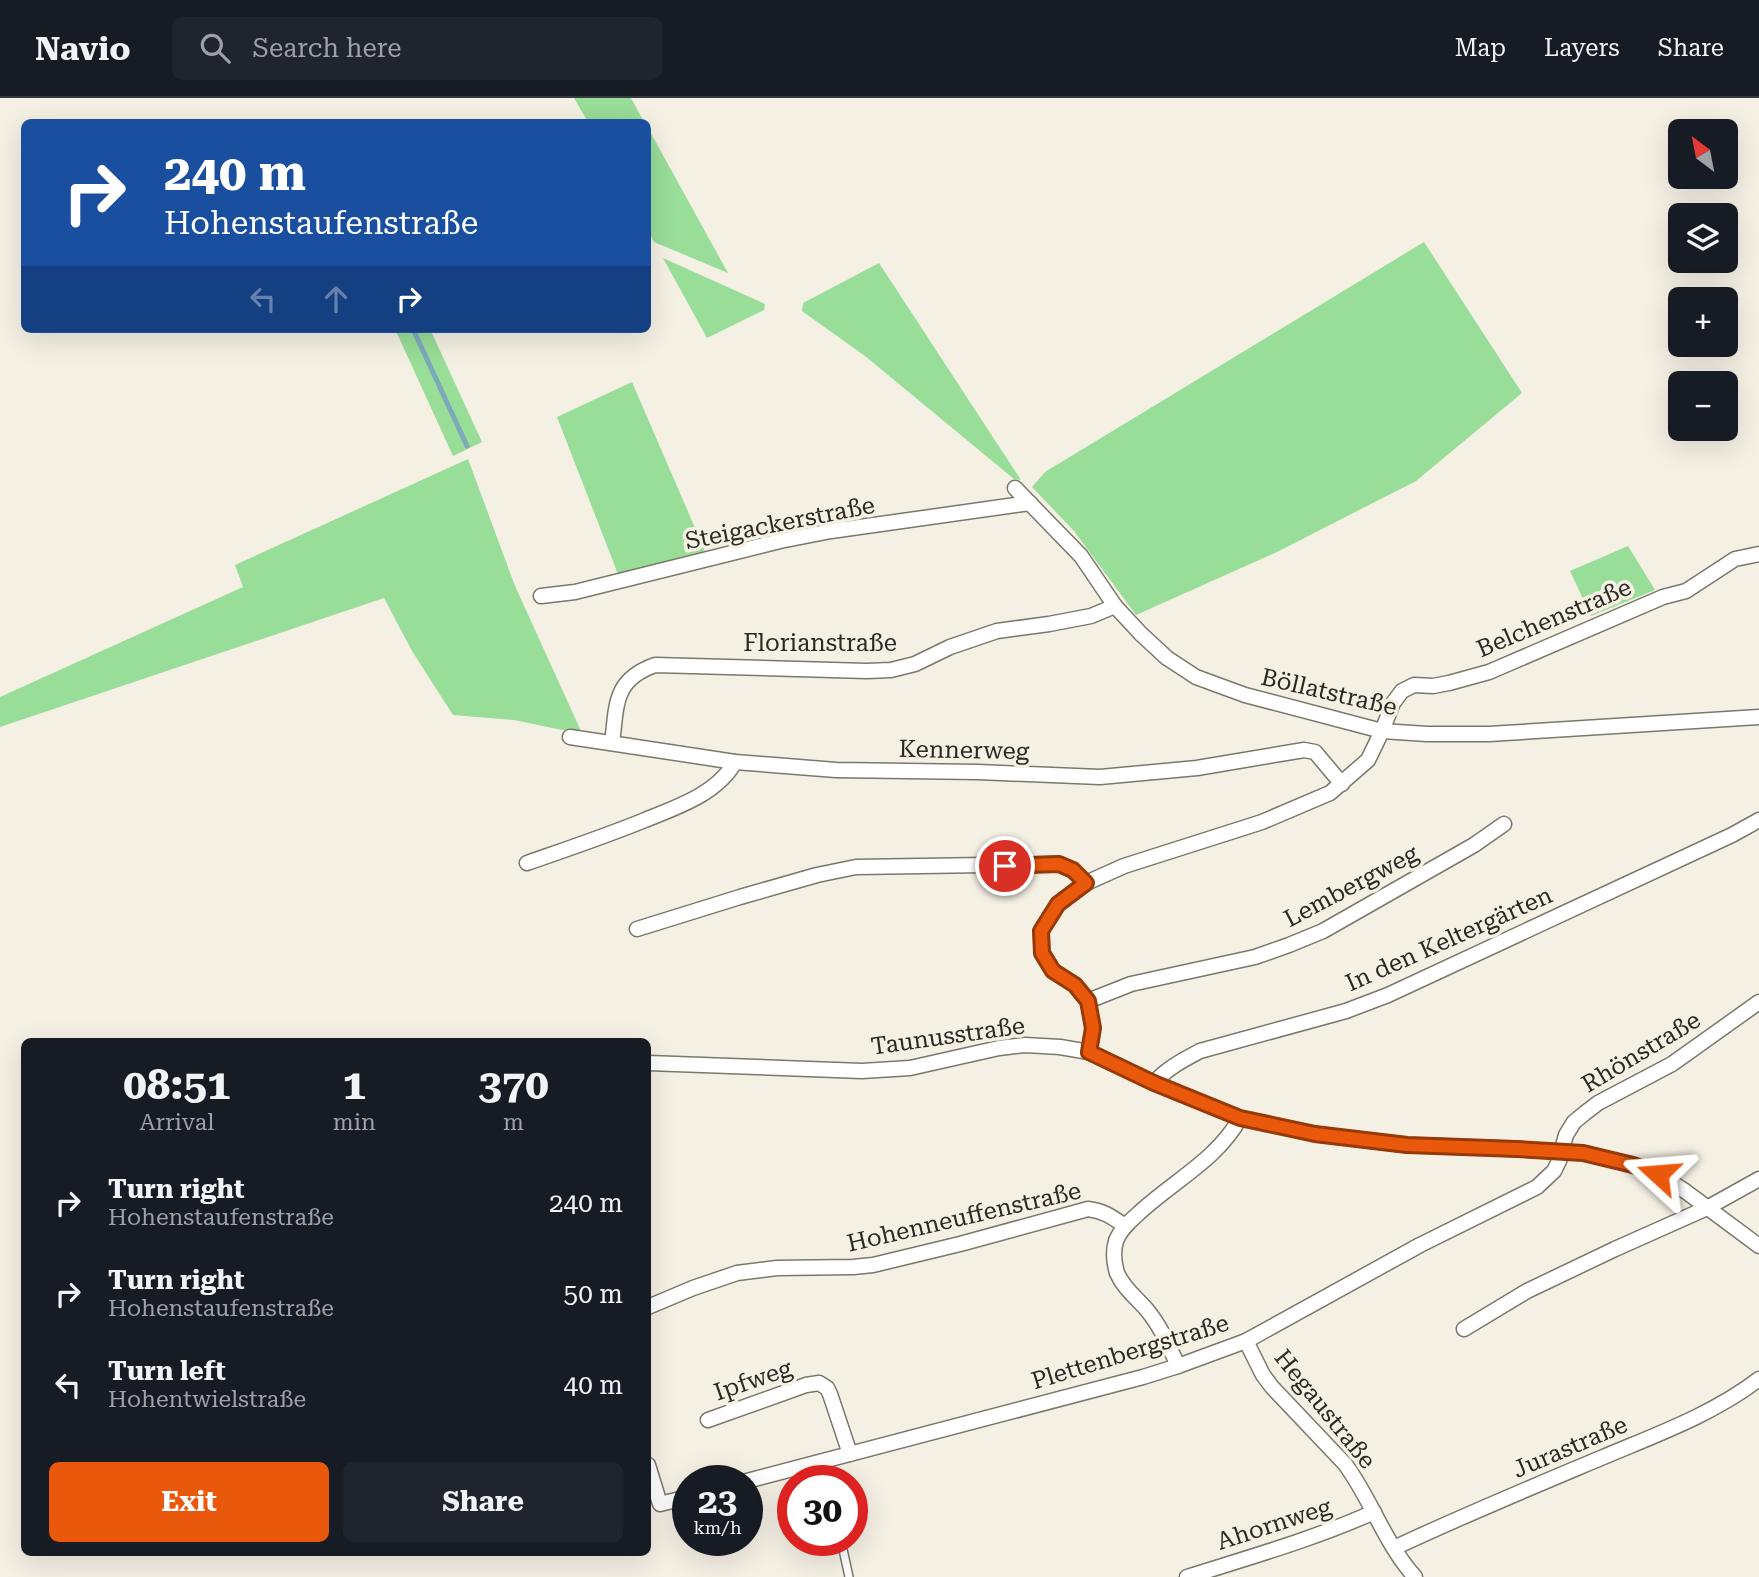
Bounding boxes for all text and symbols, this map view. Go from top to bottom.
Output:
search box [172,17,662,80]
text: Navio [35,29,130,68]
icon: search [196,29,234,67]
text: Search here [252,33,401,63]
text: Map [1455,34,1506,62]
text: Layers [1544,34,1620,62]
text: Share [1658,34,1724,62]
north arrow [1668,119,1738,189]
map controls [1668,119,1738,441]
text: 240 m [164,145,306,202]
icon: right [49,147,140,238]
button: layers [1668,203,1738,273]
text: Hohenstaufenstraße [164,204,478,242]
icon: left [244,280,282,318]
icon: ahead [317,280,355,318]
icon: right [390,280,428,318]
button: + [1668,287,1738,357]
button: − [1668,371,1738,441]
street label: Steigackerstraße [683,491,877,555]
street label: Belchenstraße [1472,573,1636,663]
street label: Florianstraße [743,629,897,657]
street label: Böllatstraße [1258,663,1400,721]
street label: Kennerweg [898,735,1030,765]
pin [975,836,1035,896]
street label: Lembergweg [1279,839,1423,933]
icon: arrive [986,847,1024,885]
street label: In den Keltergärten [1341,881,1557,997]
street label: Rhönstraße [1577,1006,1705,1098]
street label: Taunusstraße [869,1011,1027,1061]
text: 08:51 [123,1060,230,1109]
text: 1 [343,1060,366,1109]
text: 370 [478,1060,549,1109]
text: Arrival [139,1109,214,1136]
text: min [333,1109,376,1136]
text: m [503,1109,524,1136]
position arrow [1621,1137,1695,1211]
text: Turn right [108,1174,244,1204]
street label: Hohenneuffenstraße [844,1176,1084,1258]
icon: right [49,1184,87,1222]
text: 240 m [549,1188,623,1218]
text: Hohenstaufenstraße [108,1204,334,1231]
text: Turn right [108,1265,244,1295]
icon: right [49,1275,87,1313]
text: 50 m [564,1279,623,1309]
text: Hohenstaufenstraße [108,1295,334,1322]
street label: Plettenbergstraße [1028,1309,1232,1395]
street label: Hegaustraße [1268,1344,1382,1474]
street label: Ipfweg [710,1354,796,1406]
text: Turn left [108,1356,226,1386]
icon: left [49,1366,87,1404]
text: 40 m [564,1370,623,1400]
text: Hohentwielstraße [108,1386,306,1413]
street label: Jurastraße [1508,1410,1632,1484]
button: Exit [49,1462,329,1542]
button: Share [343,1462,623,1542]
speed limit sign: 30 [777,1465,868,1556]
text: 23 [698,1481,737,1522]
street label: Ahornweg [1213,1492,1335,1556]
text: km/h [693,1517,742,1538]

